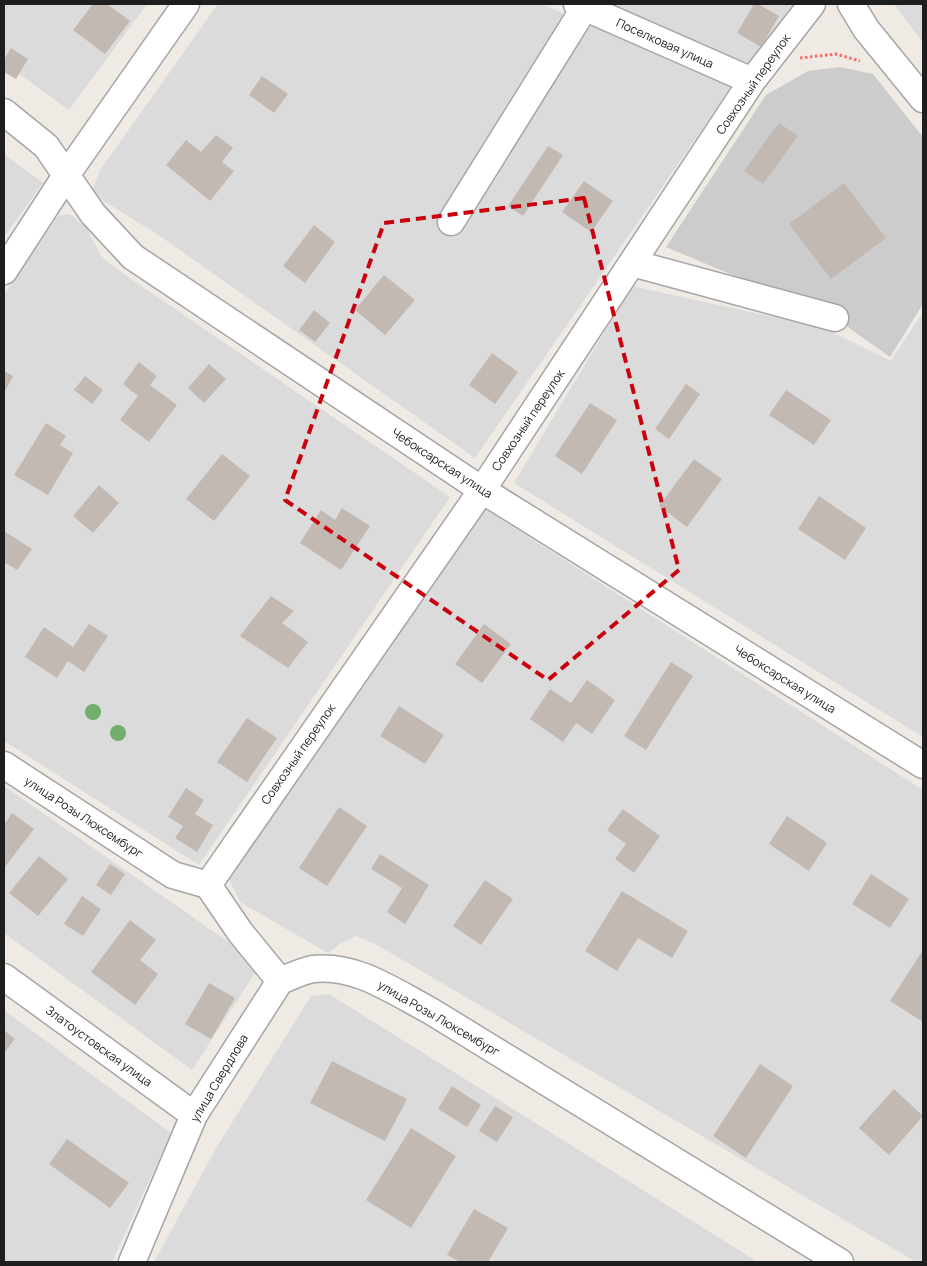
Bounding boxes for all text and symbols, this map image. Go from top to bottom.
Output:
street label: Поселковая улица [614,14,716,72]
street label: Совхозный переулок [712,29,795,138]
street label: Совхозный переулок [488,365,569,474]
street label: Чебоксарская улица [388,424,496,502]
street label: Чебоксарская улица [731,641,839,717]
street label: Совхозный переулок [257,699,340,808]
street label: улица Розы Люксембург [21,772,147,862]
street label: улица Розы Люксембург [375,976,504,1060]
street label: Златоустовская улица [42,1002,156,1090]
street label: улица Свердлова [186,1031,252,1125]

